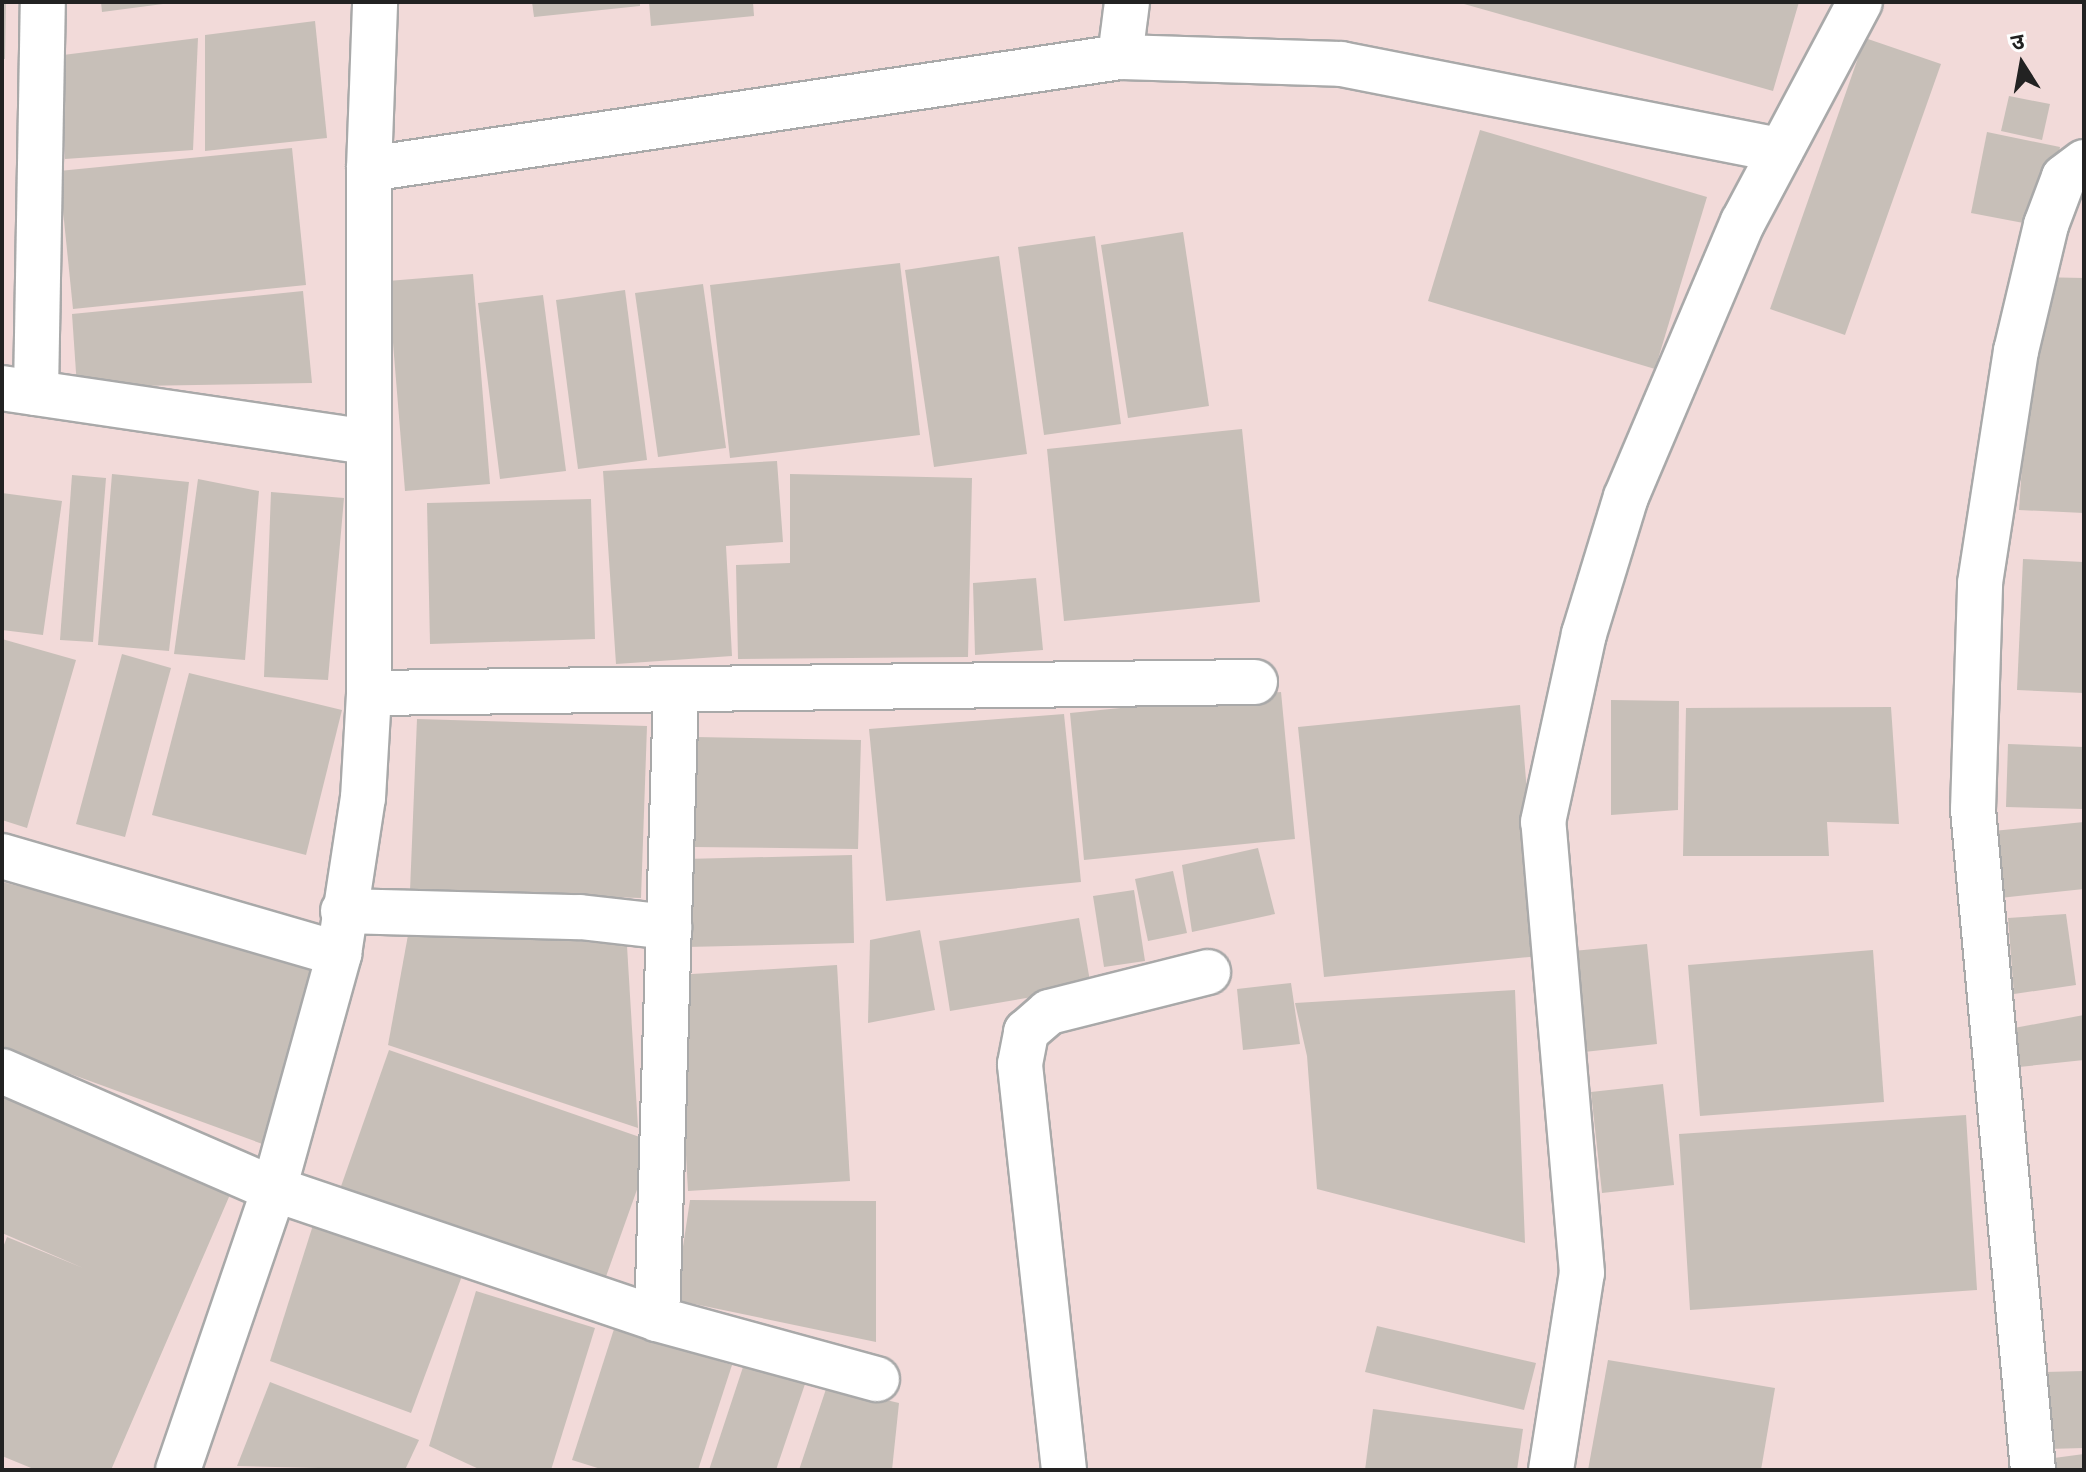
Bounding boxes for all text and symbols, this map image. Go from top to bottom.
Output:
north arrow [1982,24,2062,104]
text: उ [2009,26,2026,54]

